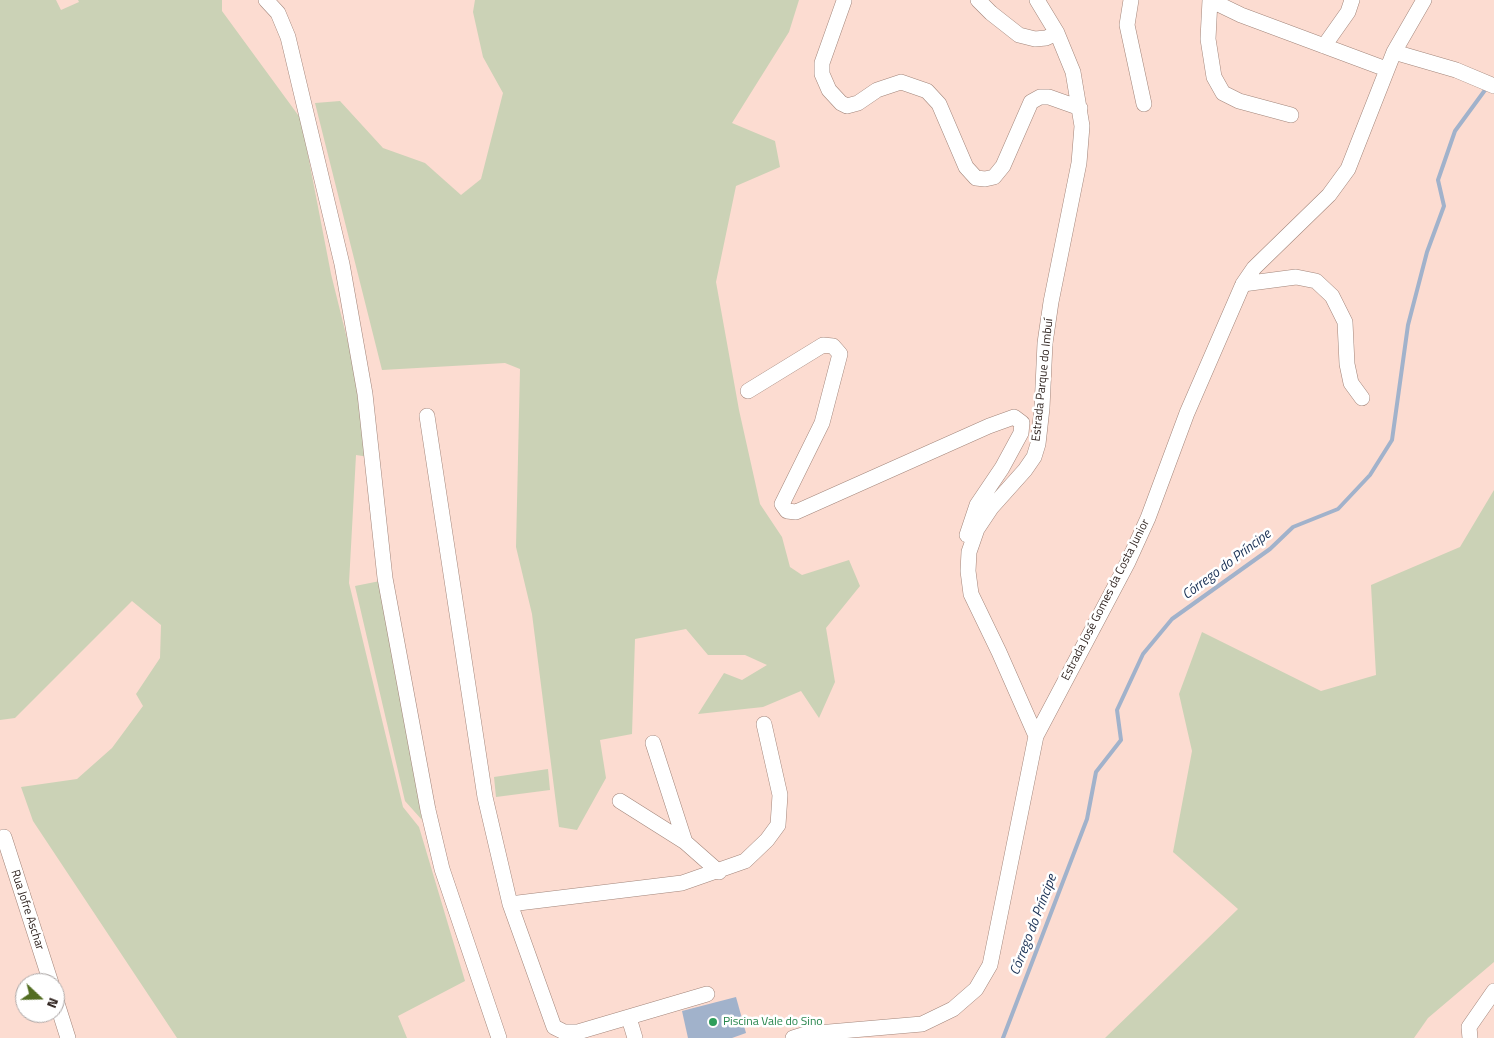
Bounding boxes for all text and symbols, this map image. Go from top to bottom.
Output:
street label: Estrada Parque do Imbuí [1029,318,1057,442]
street label: Estrada José Gomes da Costa Junior [1059,517,1153,683]
water label: Córrego do Príncipe [1179,526,1275,604]
street label: Rua Jofre Aschar [7,868,47,952]
water label: Córrego do Príncipe [1007,872,1061,978]
north arrow [15,973,65,1023]
text: N [42,995,65,1011]
place label: Piscina Vale do Sino [723,1015,823,1029]
marker: Piscina Vale do Sino [707,1016,719,1028]

